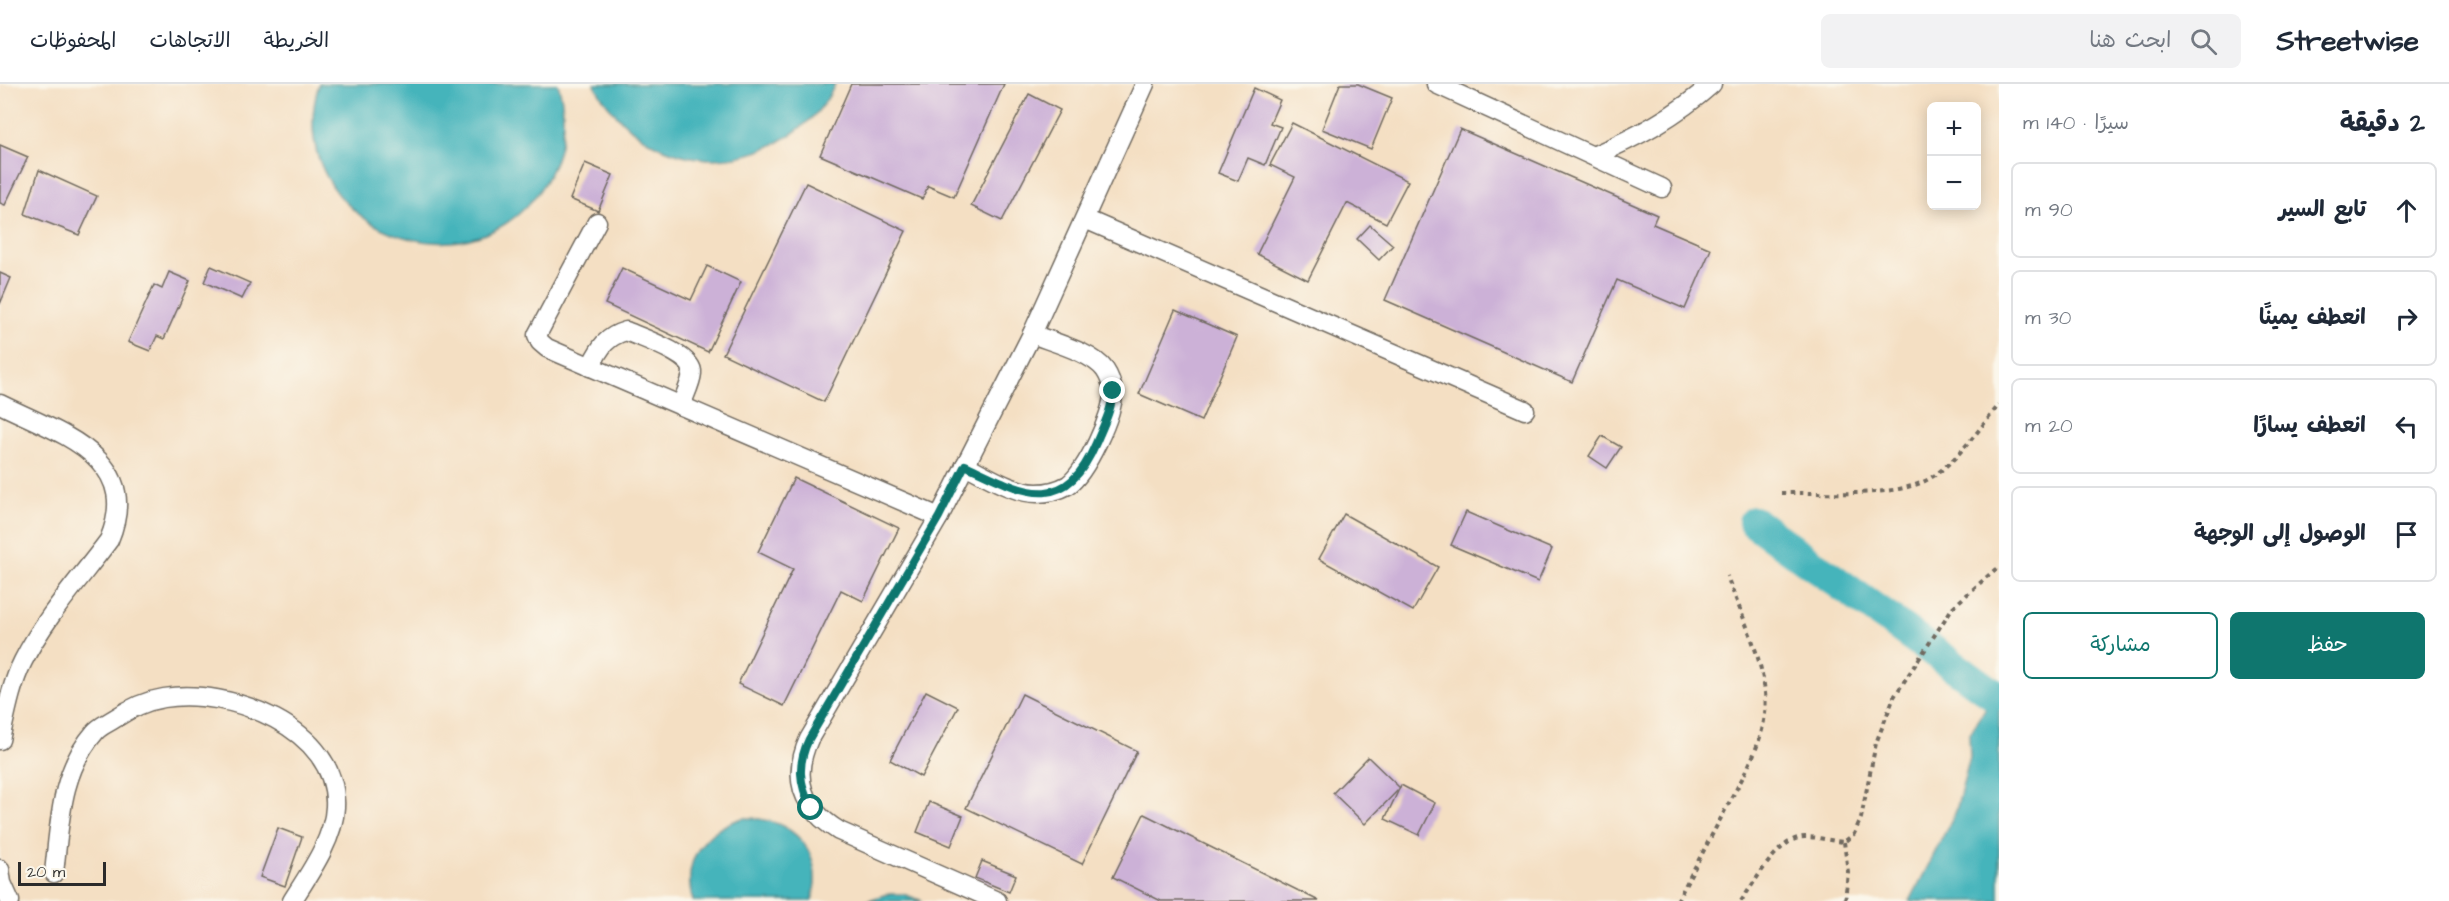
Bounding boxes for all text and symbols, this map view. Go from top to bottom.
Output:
search box [1821,14,2241,68]
text: Streetwise [2277,22,2419,61]
text: ابحث هنا [2089,25,2172,56]
icon: search [2187,25,2220,58]
text: المحفوظات [30,26,116,55]
text: الاتجاهات [149,26,231,55]
text: الخريطة [264,26,329,55]
map controls [1927,102,1981,210]
button: + [1927,102,1981,156]
text: 2 دقيقة [2340,105,2425,141]
text: سيرًا · 140 m [2023,109,2129,137]
button: − [1927,156,1981,210]
text: تابع السير [2279,194,2366,225]
icon: ahead [2390,194,2423,227]
text: 90 m [2025,196,2073,224]
text: انعطف يمينًا [2259,302,2366,333]
icon: right [2390,302,2423,335]
text: 30 m [2025,304,2071,332]
route end [1099,377,1125,403]
text: انعطف يسارًا [2253,410,2366,441]
icon: left [2390,410,2423,443]
text: 20 m [2025,412,2073,440]
text: الوصول إلى الوجهة [2194,518,2366,549]
icon: arrive [2390,518,2423,551]
button: مشاركة [2023,612,2218,679]
button: حفظ [2230,612,2425,679]
route start [797,794,823,820]
scale bar [18,859,106,886]
text: 20 m [27,861,65,883]

